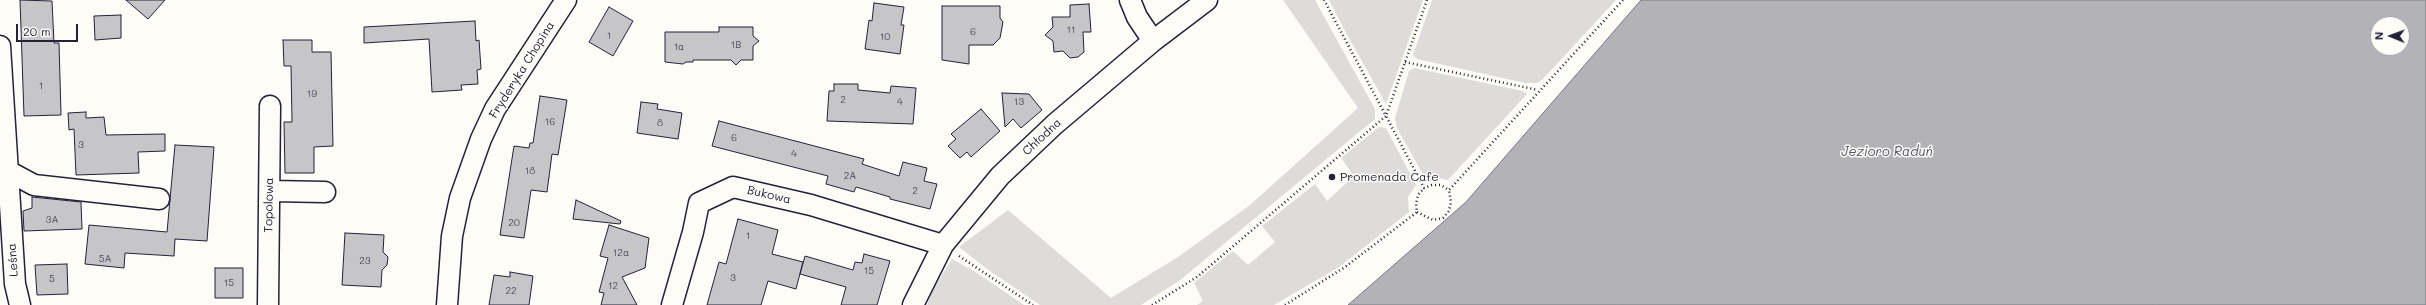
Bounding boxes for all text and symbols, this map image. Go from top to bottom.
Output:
scale bar [18,16,80,42]
north arrow [2370,16,2410,56]
street label: Fryderyka Chopina [486,19,558,121]
text: 20 m [23,23,51,39]
house number: 11 [1067,24,1075,36]
house number: 6 [970,26,976,38]
house number: 1 [607,30,611,42]
house number: 10 [880,31,890,43]
text: N [2371,31,2386,40]
house number: 1B [731,39,741,51]
house number: 1a [674,41,684,53]
house number: 1 [39,80,43,92]
house number: 19 [307,88,317,100]
house number: 2 [840,94,846,106]
house number: 4 [897,96,903,108]
house number: 13 [1014,96,1024,108]
street label: Chłodna [1020,115,1064,159]
house number: 16 [545,116,555,128]
house number: 8 [657,117,663,129]
house number: 6 [731,132,737,144]
house number: 3 [78,139,84,151]
water label: Jezioro Raduń [1841,144,1933,160]
house number: 4 [791,148,797,160]
house number: 18 [525,165,535,177]
house number: 2A [844,170,856,182]
place label: Promenada Cafe [1340,170,1439,184]
marker: Promenada Cafe [1327,172,1337,182]
street label: Topolowa [261,177,277,233]
street label: Bukowa [746,183,792,207]
house number: 2 [912,185,918,197]
house number: 3A [46,214,58,226]
house number: 20 [508,217,520,229]
house number: 1 [746,230,750,242]
street label: Leśna [5,243,21,277]
house number: 12a [613,247,629,259]
house number: 5A [99,253,111,265]
house number: 23 [359,255,371,267]
house number: 15 [864,265,874,277]
house number: 3 [730,272,736,284]
house number: 5 [49,273,55,285]
house number: 15 [224,277,234,289]
house number: 12 [608,280,618,292]
house number: 22 [505,285,517,297]

